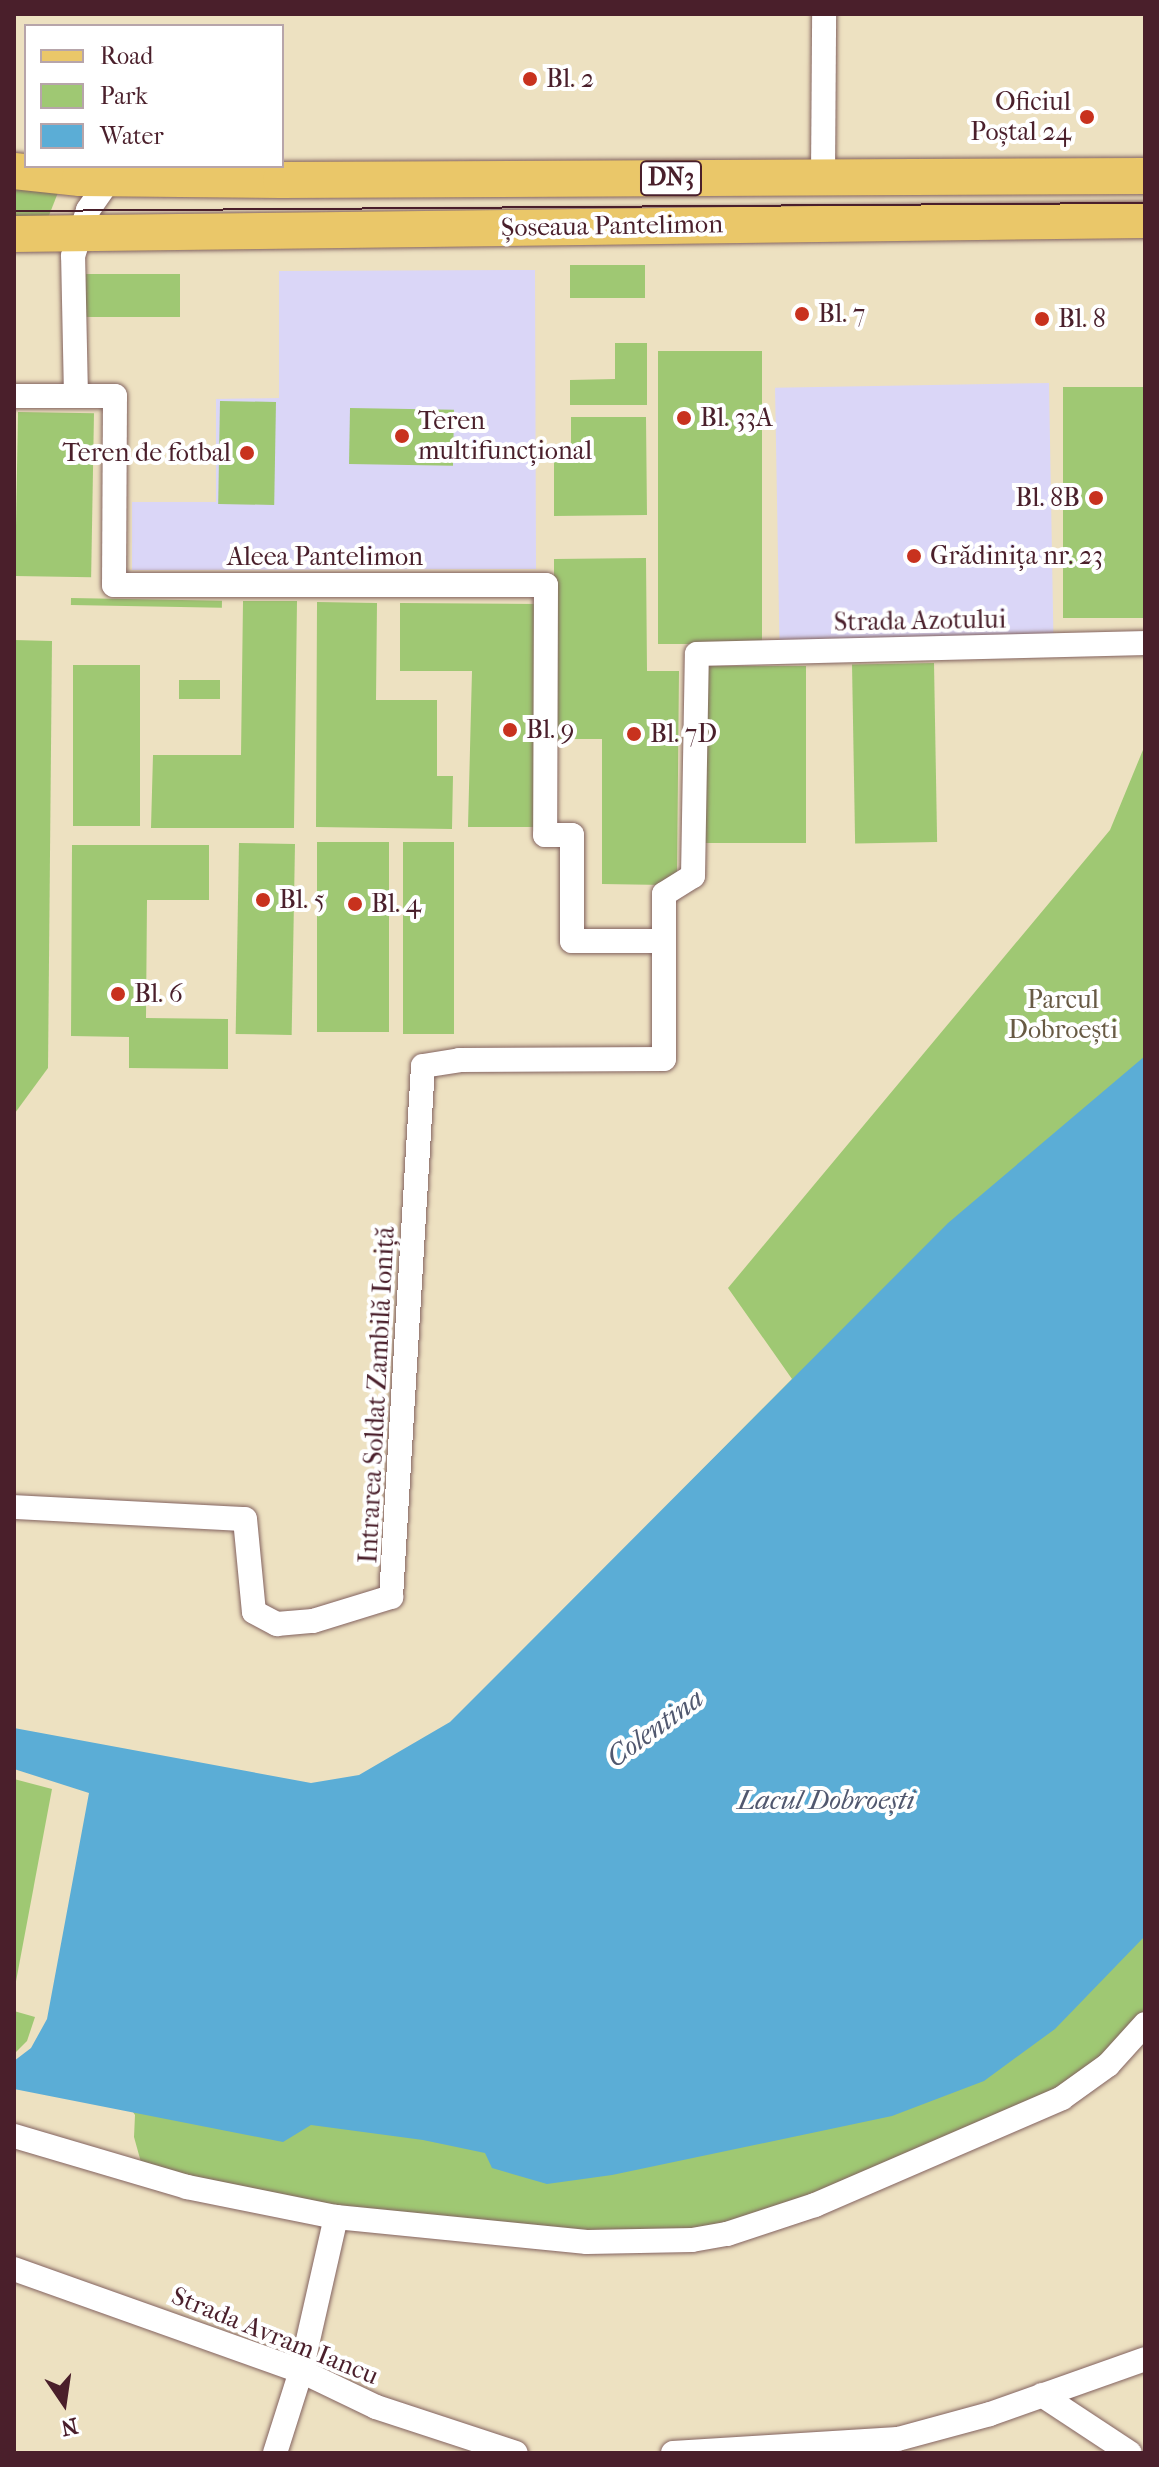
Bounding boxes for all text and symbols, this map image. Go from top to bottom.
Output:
legend [24,24,284,168]
text: Road [100,42,153,70]
place label: Bl. 2 [546,63,594,95]
marker: Bl. 2 [521,70,539,88]
text: Park [100,82,148,110]
place label: Oficiul Poștal 24 [970,86,1071,148]
marker: Oficiul Poștal 24 [1078,108,1096,126]
text: Water [100,122,164,150]
road number: DN3 [639,158,703,198]
street label: Șoseaua Pantelimon [501,208,723,244]
place label: Bl. 7 [818,298,865,330]
place label: Bl. 8 [1058,303,1106,335]
marker: Bl. 7 [793,305,811,323]
marker: Bl. 8 [1033,310,1051,328]
place label: Bl. 33A [700,402,773,434]
place label: Teren multifuncțional [418,405,592,466]
marker: Bl. 33A [675,409,693,427]
marker: Teren multifuncțional [393,427,411,445]
place label: Teren de fotbal [62,437,231,469]
marker: Teren de fotbal [238,444,256,462]
place label: Bl. 8B [1015,482,1080,514]
marker: Bl. 8B [1087,489,1105,507]
place label: Grădinița nr. 23 [930,540,1103,572]
street label: Aleea Pantelimon [227,541,423,573]
marker: Grădinița nr. 23 [905,547,923,565]
street label: Strada Azotului [834,604,1006,638]
place label: Bl. 9 [526,714,574,746]
place label: Bl. 7D [650,718,717,750]
marker: Bl. 9 [501,721,519,739]
marker: Bl. 7D [625,725,643,743]
place label: Bl. 5 [279,884,325,916]
place label: Bl. 4 [371,888,421,920]
marker: Bl. 5 [254,891,272,909]
marker: Bl. 4 [346,895,364,913]
place label: Bl. 6 [134,978,183,1010]
park label: Parcul Dobroești [1008,984,1118,1046]
marker: Bl. 6 [109,985,127,1003]
street label: Intrarea Soldat Zambilă Ioniță [353,1226,401,1564]
water label: Colentina [600,1682,710,1774]
water label: Lacul Dobroești [737,1783,915,1817]
street label: Strada Avram Iancu [167,2280,383,2392]
north arrow [24,2363,104,2443]
text: N [58,2412,80,2441]

